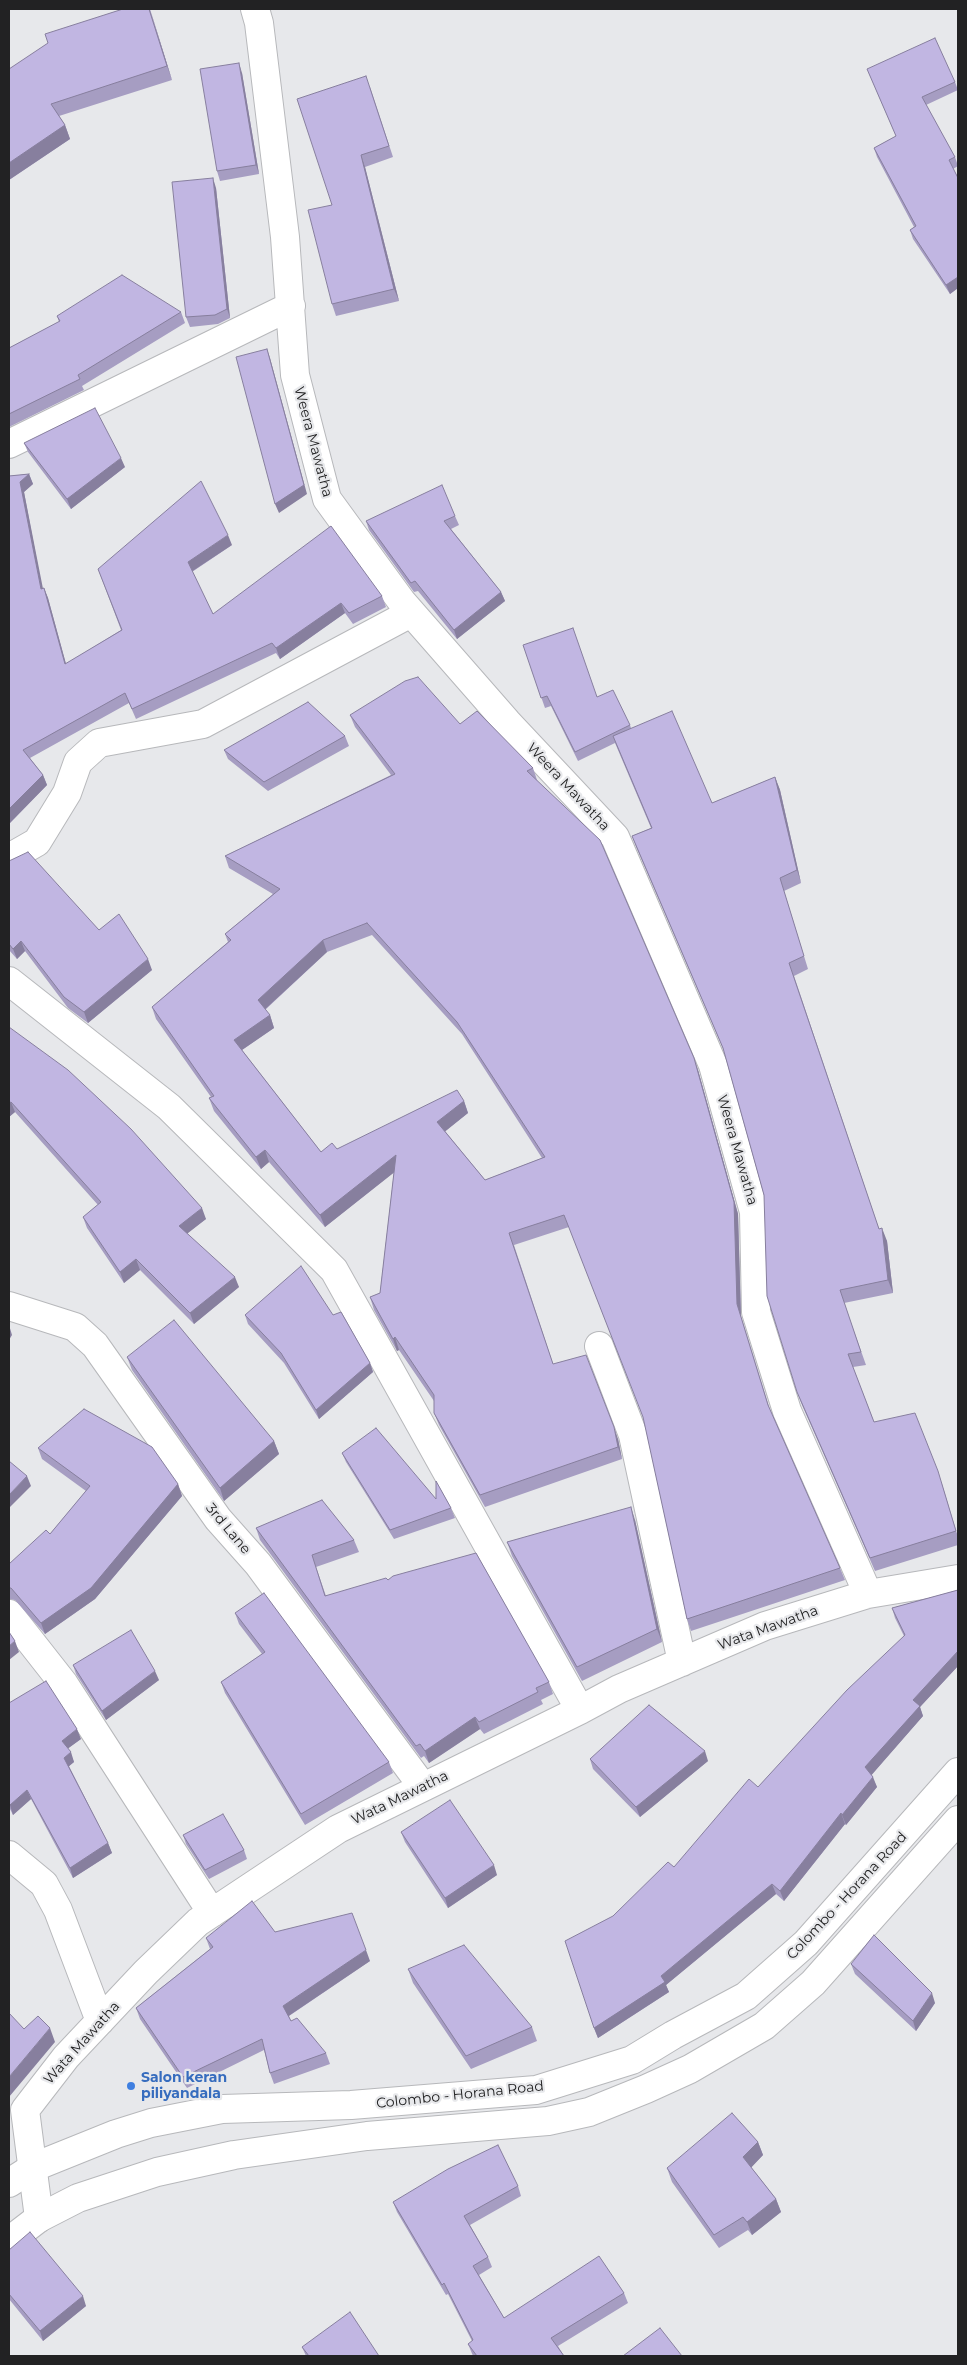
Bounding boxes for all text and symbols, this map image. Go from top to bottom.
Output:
street label: Weera Mawatha [290,385,336,499]
street label: Weera Mawatha [523,740,613,834]
street label: Weera Mawatha [713,1093,761,1207]
street label: 3rd Lane [202,1500,254,1558]
street label: Wata Mawatha [716,1602,820,1654]
street label: Wata Mawatha [349,1767,451,1829]
street label: Colombo - Horana Road [784,1829,910,1963]
street label: Wata Mawatha [40,1998,124,2088]
place label: Salon keran piliyandala [141,2070,227,2102]
street label: Colombo - Horana Road [375,2078,545,2112]
marker: Salon keran piliyandala [125,2080,137,2092]

